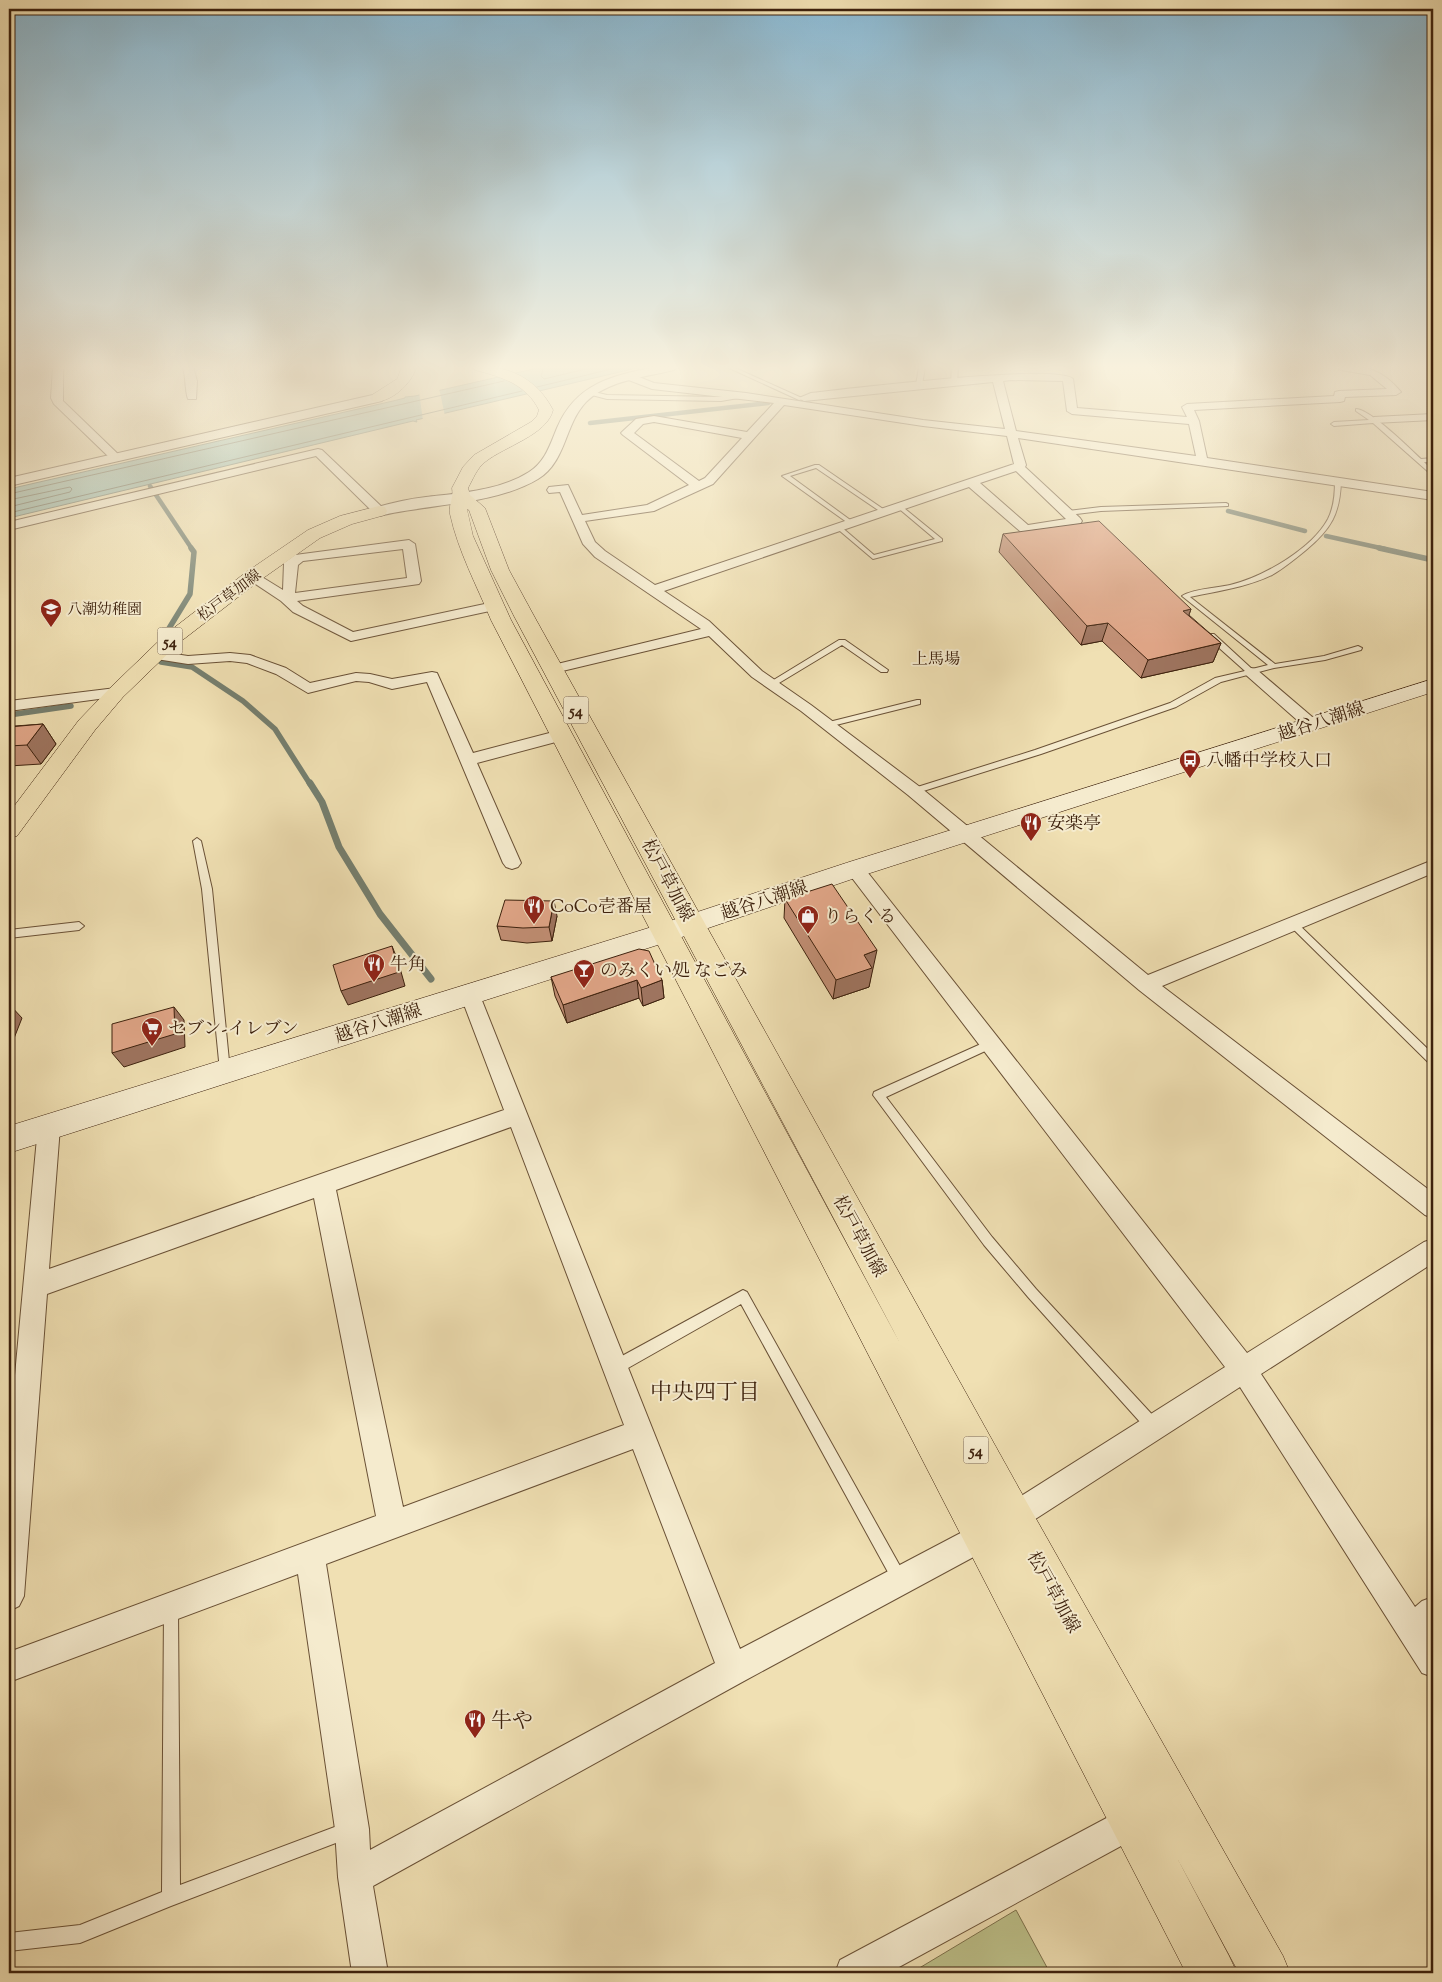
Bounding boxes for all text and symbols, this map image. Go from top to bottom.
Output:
street label: 松戸草加線 [194,565,266,627]
school or university icon: 八潮幼稚園 [39,597,63,628]
place label: 八潮幼稚園 [67,600,142,621]
road number: 54 [158,627,182,654]
district label: 上馬場 [912,649,960,672]
road number: 54 [564,696,588,724]
street label: 越谷八潮線 [1275,697,1368,749]
bus stop icon: 八幡中学校入口 [1178,748,1202,779]
place label: 八幡中学校入口 [1206,749,1332,775]
restaurant icon: 安楽亭 [1019,811,1043,842]
place label: 安楽亭 [1047,812,1101,838]
street label: 松戸草加線 [634,835,699,927]
street label: 越谷八潮線 [718,876,811,928]
restaurant icon: CoCo壱番屋 [522,894,546,925]
place label: CoCo壱番屋 [550,895,652,921]
shop icon: りらくる [796,904,820,935]
place label: りらくる [824,905,896,931]
restaurant icon: 牛角 [362,952,386,983]
place label: 牛角 [390,953,426,979]
bar icon: のみくい処 なごみ [572,958,596,989]
place label: のみくい処 なごみ [600,959,748,985]
street label: 越谷八潮線 [332,999,425,1051]
supermarket icon: セブン-イレブン [140,1016,164,1047]
place label: セブン-イレブン [168,1017,299,1043]
street label: 松戸草加線 [825,1191,891,1283]
district label: 中央四丁目 [650,1378,760,1410]
road number: 54 [964,1436,988,1464]
street label: 松戸草加線 [1019,1547,1085,1639]
place label: 牛や [491,1707,533,1737]
restaurant icon: 牛や [463,1708,487,1739]

